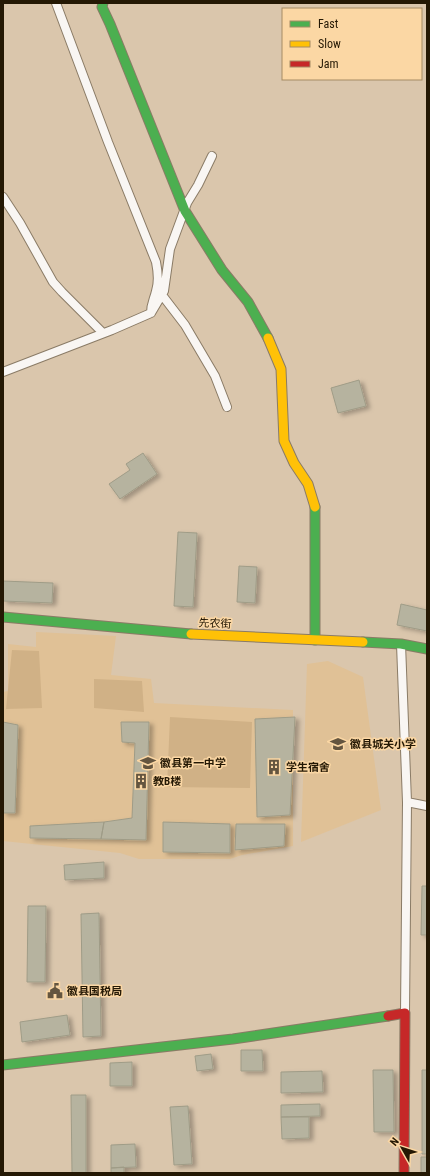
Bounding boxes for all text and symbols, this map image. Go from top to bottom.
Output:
legend [282,8,422,80]
text: Fast [318,17,339,31]
text: Slow [318,37,341,51]
text: Jam [318,57,339,71]
street label: 先农街 [198,616,232,631]
school or university icon: 徽县城关小学 [329,735,347,753]
place label: 徽县城关小学 [349,738,416,751]
school or university icon: 徽县第一中学 [139,754,157,772]
place label: 徽县第一中学 [159,757,226,770]
building icon: 学生宿舍 [265,758,283,776]
place label: 学生宿舍 [286,761,330,774]
building icon: 教B楼 [132,772,150,790]
place label: 教B楼 [153,775,181,788]
public building icon: 徽县国税局 [46,982,64,1000]
place label: 徽县国税局 [66,985,122,998]
north arrow [382,1128,422,1168]
text: N [387,1135,402,1149]

